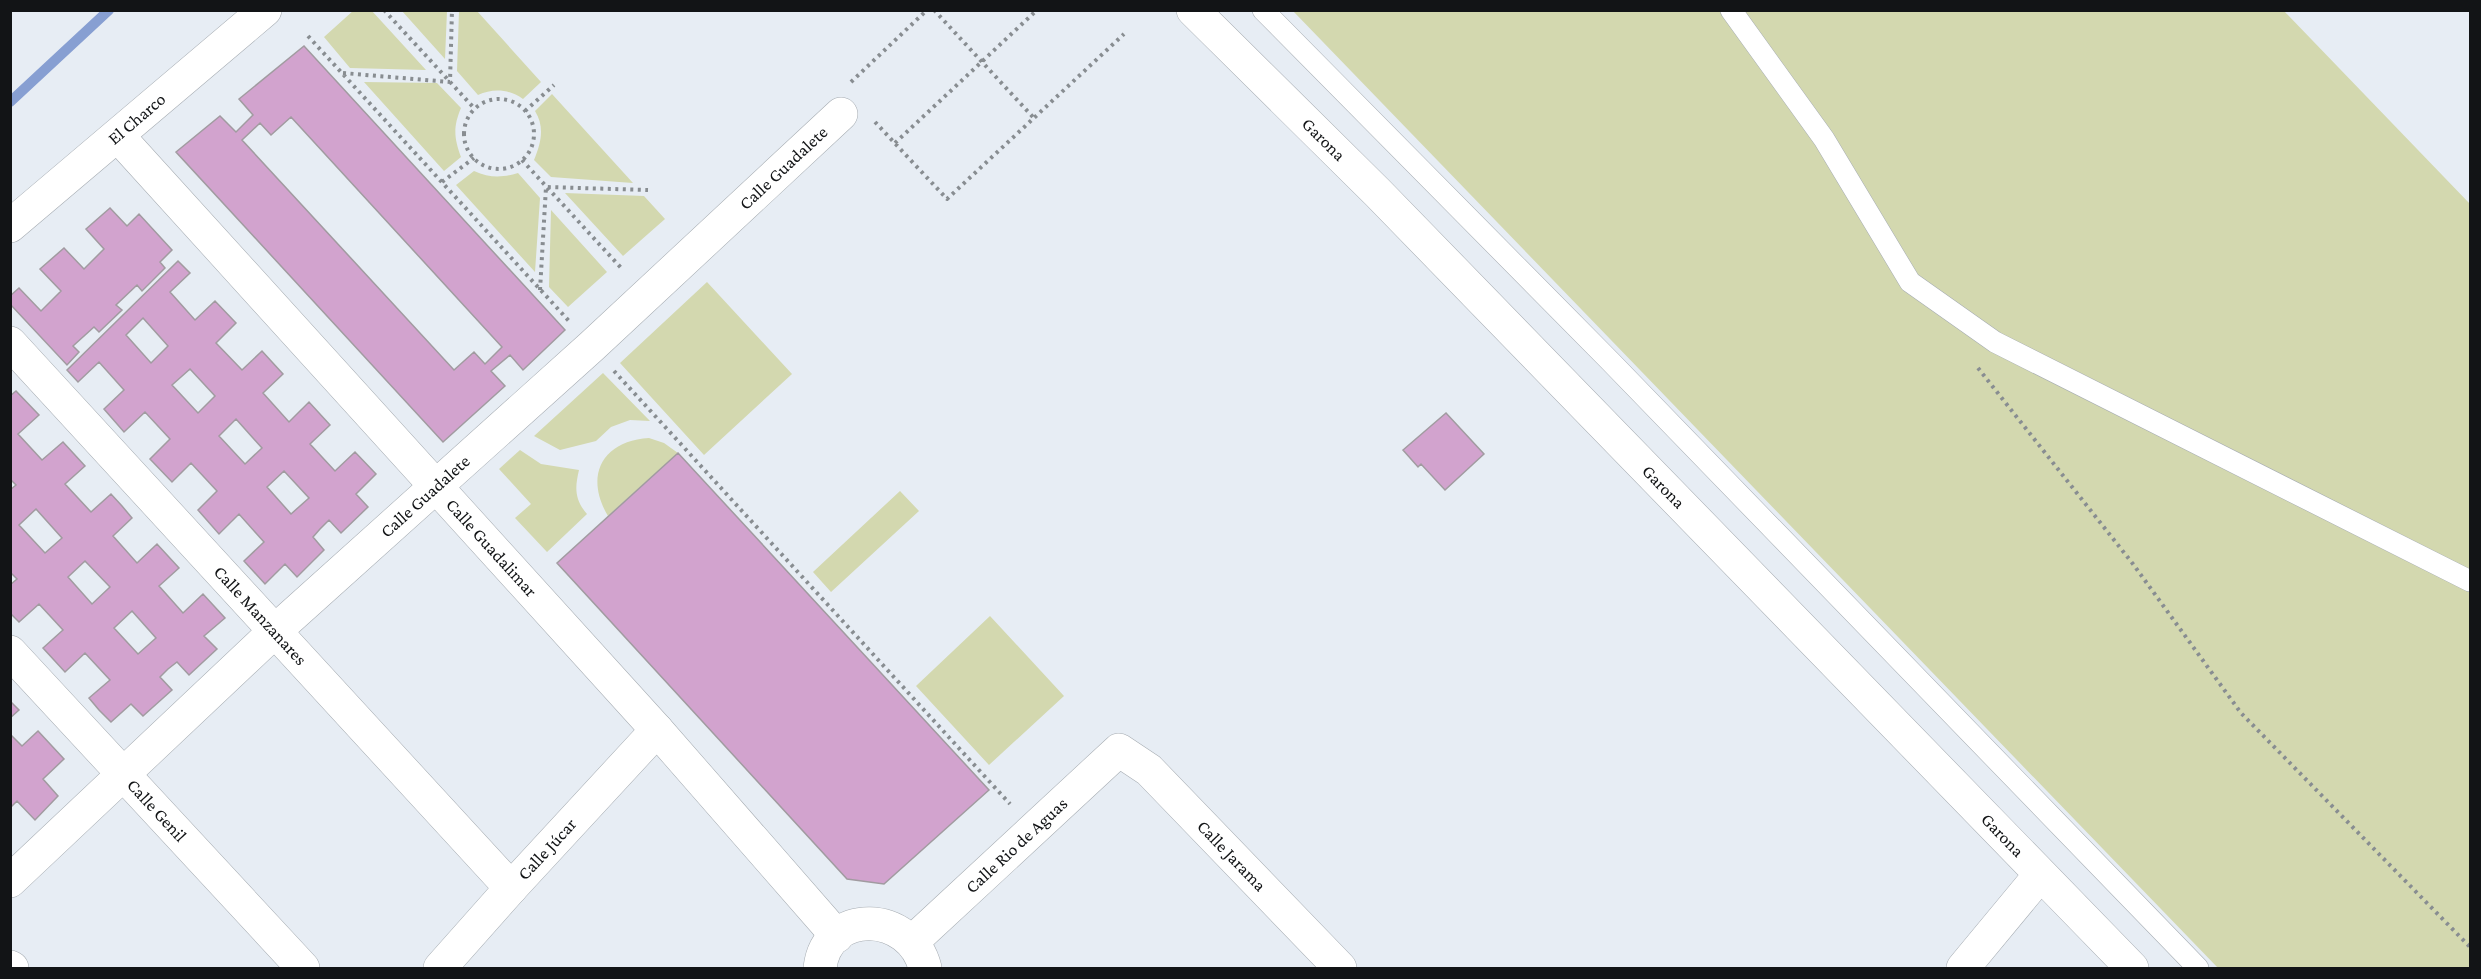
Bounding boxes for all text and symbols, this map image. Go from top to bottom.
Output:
street label: El Charco [104,89,169,149]
street label: Garona [1298,114,1350,165]
street label: Calle Guadalete [735,122,832,214]
street label: Calle Guadalete [376,451,474,541]
street label: Garona [1638,461,1689,513]
street label: Calle Guadalimar [442,495,542,601]
street label: Calle Manzanares [210,562,311,669]
street label: Calle Genil [123,775,191,846]
street label: Calle Rio de Aguas [961,793,1071,897]
street label: Garona [1977,809,2028,861]
street label: Calle Júcar [514,814,581,884]
street label: Calle Jarama [1193,816,1270,895]

